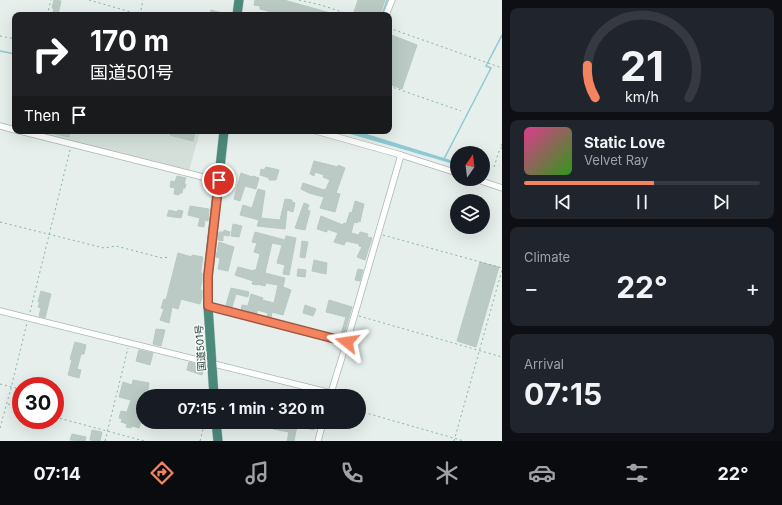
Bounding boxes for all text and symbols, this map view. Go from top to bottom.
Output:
text: 170 m [90,24,169,58]
icon: right [24,28,76,80]
text: 21 [620,41,664,91]
text: 国道501号 [90,62,174,83]
text: km/h [625,88,659,105]
icon: arrive [68,104,90,126]
text: Then [24,106,60,125]
text: Static Love [584,133,665,152]
north arrow [450,146,490,186]
map controls [450,146,490,234]
text: Velvet Ray [584,152,648,168]
pin [202,163,236,197]
icon: arrive [208,169,230,191]
icon: previous [552,191,574,213]
icon: pause [631,191,653,213]
icon: next [710,191,732,213]
button: layers [450,194,490,234]
text: Climate [524,249,570,265]
text: 22° [616,269,668,305]
text: − [524,275,539,301]
text: + [745,275,760,301]
position arrow [326,321,368,363]
street label: 国道501号 [192,324,208,372]
text: Arrival [524,356,564,372]
text: 07:15 [524,376,602,412]
speed limit sign: 30 [12,377,64,429]
text: 07:15 · 1 min · 320 m [178,399,324,418]
icon: directions [148,459,176,487]
icon: music [243,459,271,487]
icon: phone [338,459,366,487]
icon: climate [433,459,461,487]
icon: car [528,459,556,487]
icon: filters [623,459,651,487]
text: 07:14 [33,463,81,484]
text: 22° [718,463,748,484]

